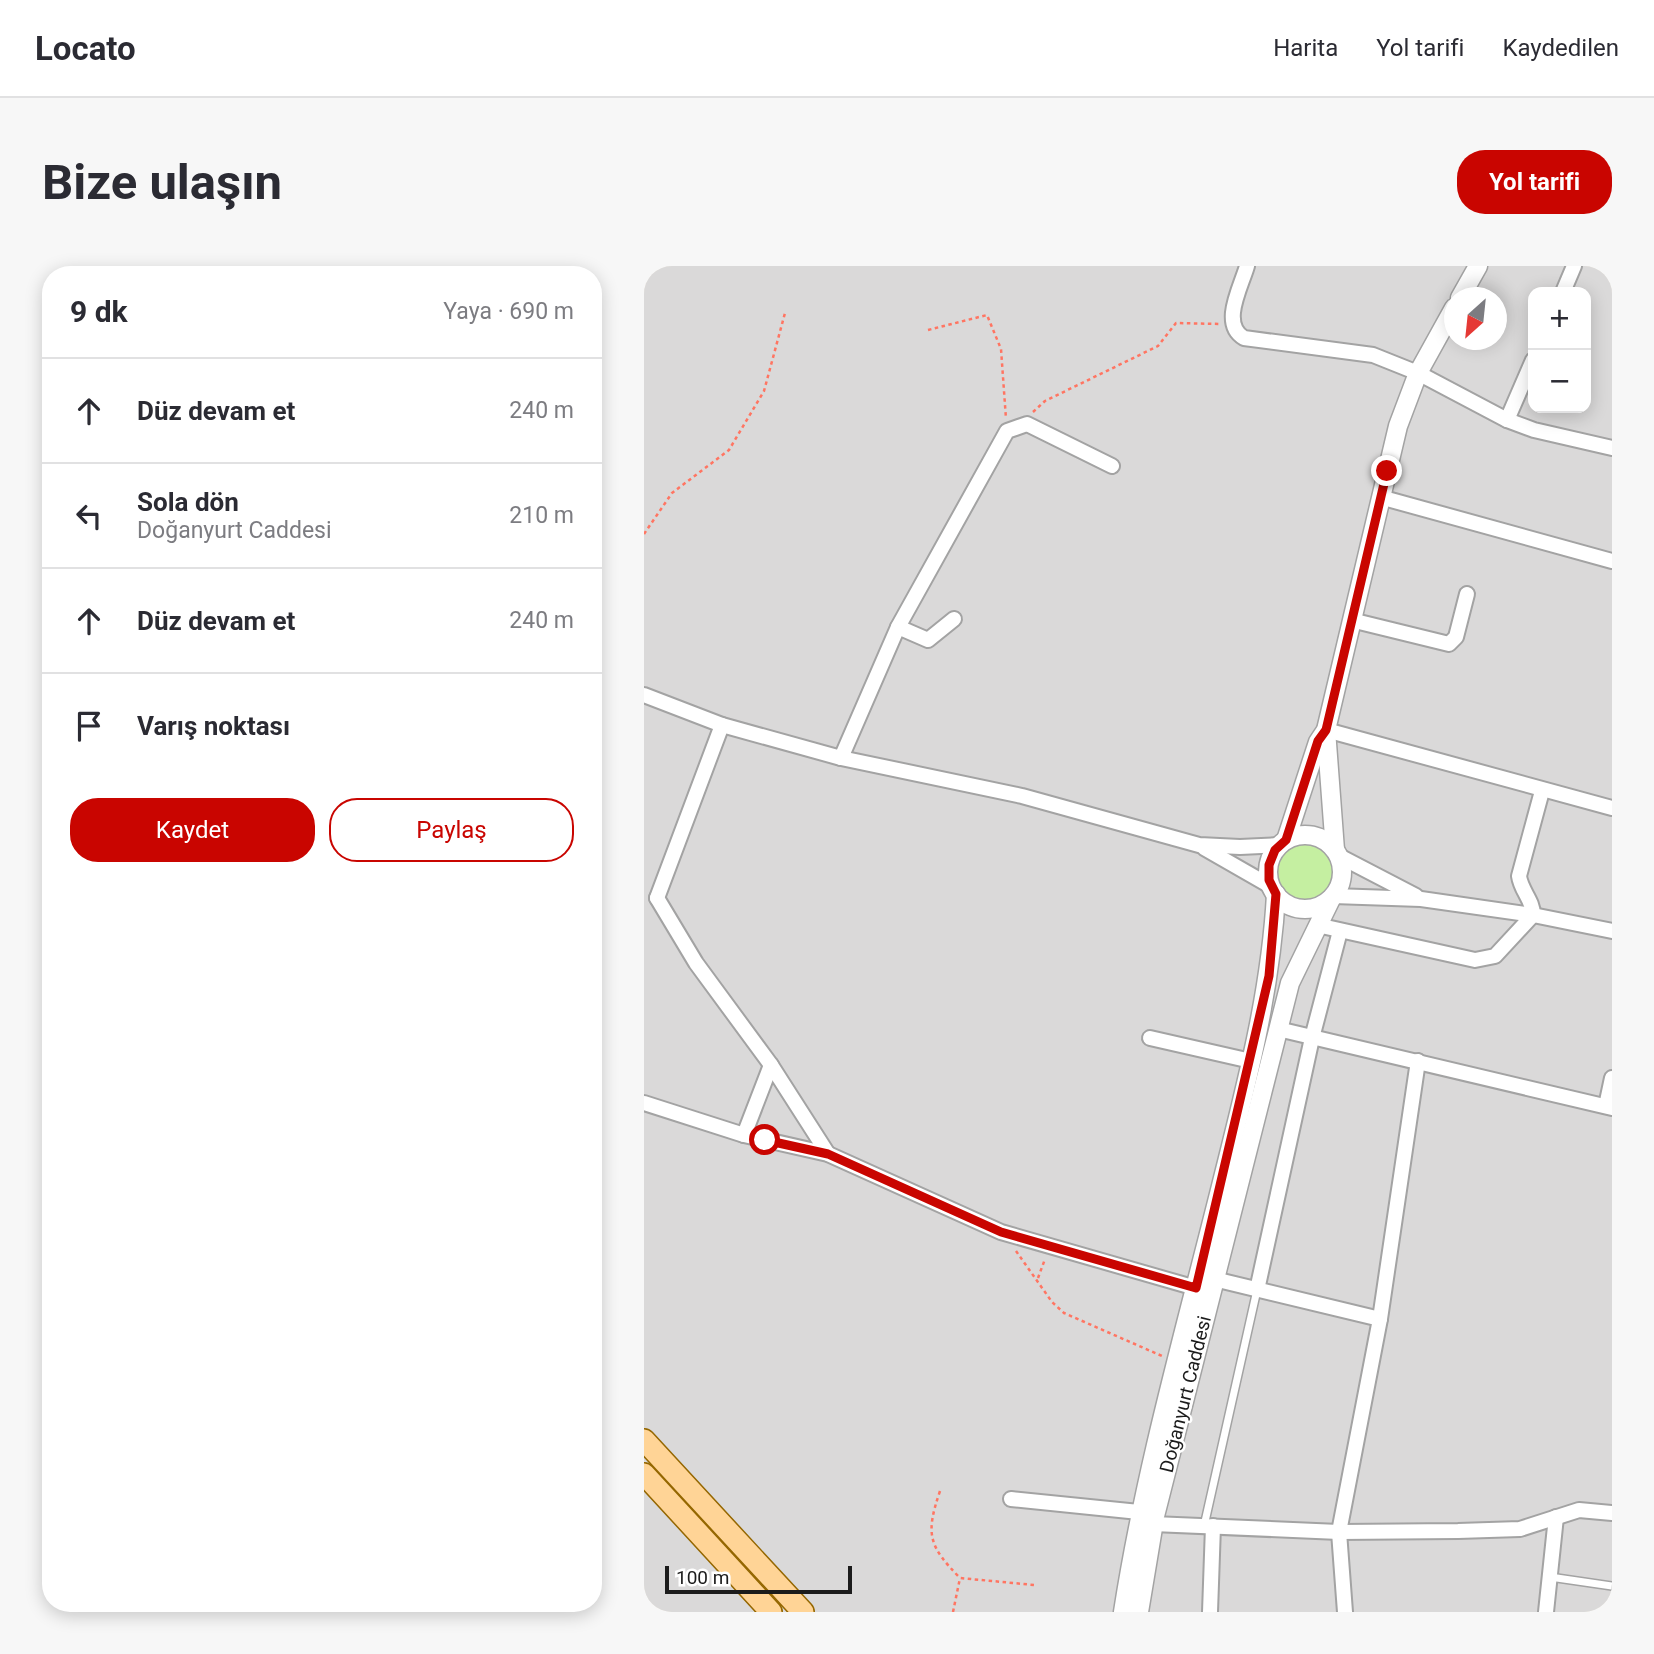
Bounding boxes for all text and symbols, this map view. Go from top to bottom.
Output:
text: Locato [35,29,136,68]
text: Harita [1273,34,1338,62]
text: Yol tarifi [1376,34,1464,62]
text: Kaydedilen [1502,34,1619,62]
button: Yol tarifi [1457,150,1612,214]
text: Bize ulaşın [42,154,282,211]
north arrow [1444,287,1507,350]
map controls [1528,287,1591,413]
button: + [1528,287,1591,350]
text: 9 dk [70,294,128,329]
text: Yaya · 690 m [443,298,574,325]
button: − [1528,350,1591,413]
icon: ahead [70,392,108,430]
text: Düz devam et [137,396,295,426]
text: 240 m [509,397,574,424]
route end [1371,455,1402,486]
text: Sola dön [137,487,239,517]
icon: left [70,497,108,535]
text: 210 m [509,502,574,529]
text: Doğanyurt Caddesi [137,517,332,544]
icon: ahead [70,602,108,640]
text: Düz devam et [137,606,295,636]
text: 240 m [509,607,574,634]
icon: arrive [70,707,108,745]
text: Varış noktası [137,711,290,741]
button: Kaydet [70,798,315,862]
button: Paylaş [329,798,574,862]
route start [749,1124,780,1155]
street label: Doğanyurt Caddesi [1155,1313,1216,1475]
scale bar [665,1563,852,1595]
text: 100 m [676,1566,729,1589]

